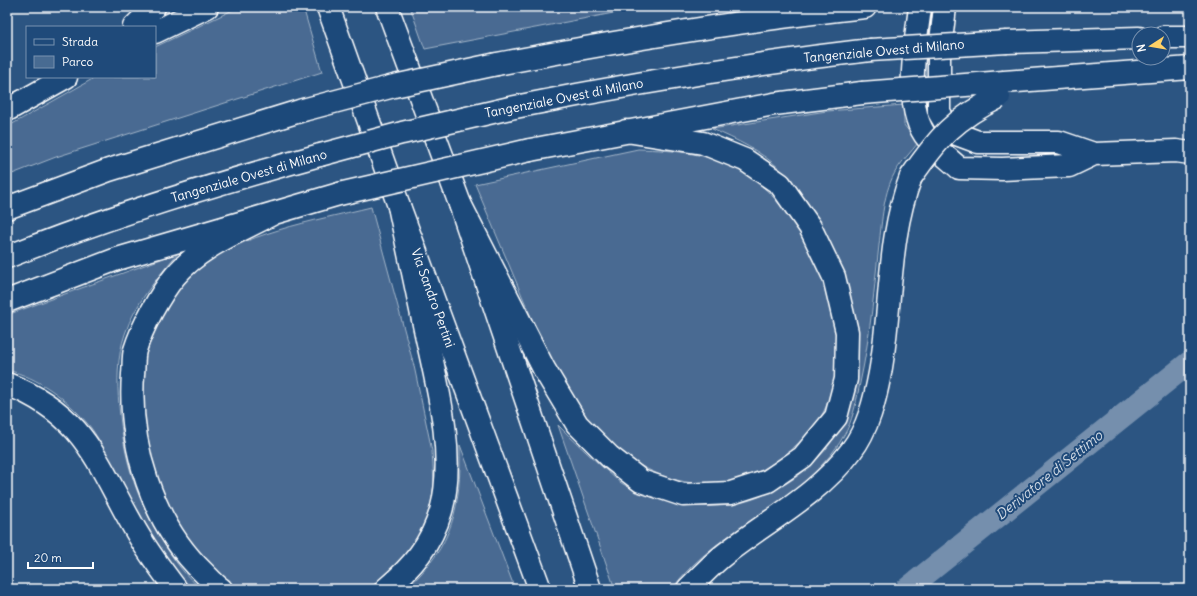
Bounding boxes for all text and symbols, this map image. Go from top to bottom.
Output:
legend [26,26,156,78]
north arrow [1131,26,1171,66]
text: Strada [62,34,98,49]
street label: Tangenziale Ovest di Milano [803,36,965,66]
text: N [1134,43,1149,53]
text: Parco [62,54,94,69]
street label: Tangenziale Ovest di Milano [483,74,645,122]
street label: Tangenziale Ovest di Milano [169,146,329,206]
street label: Via Sandro Pertini [407,246,459,350]
water label: Derivatore di Settimo [992,426,1107,524]
scale bar [28,544,93,570]
text: 20 m [34,550,62,565]

